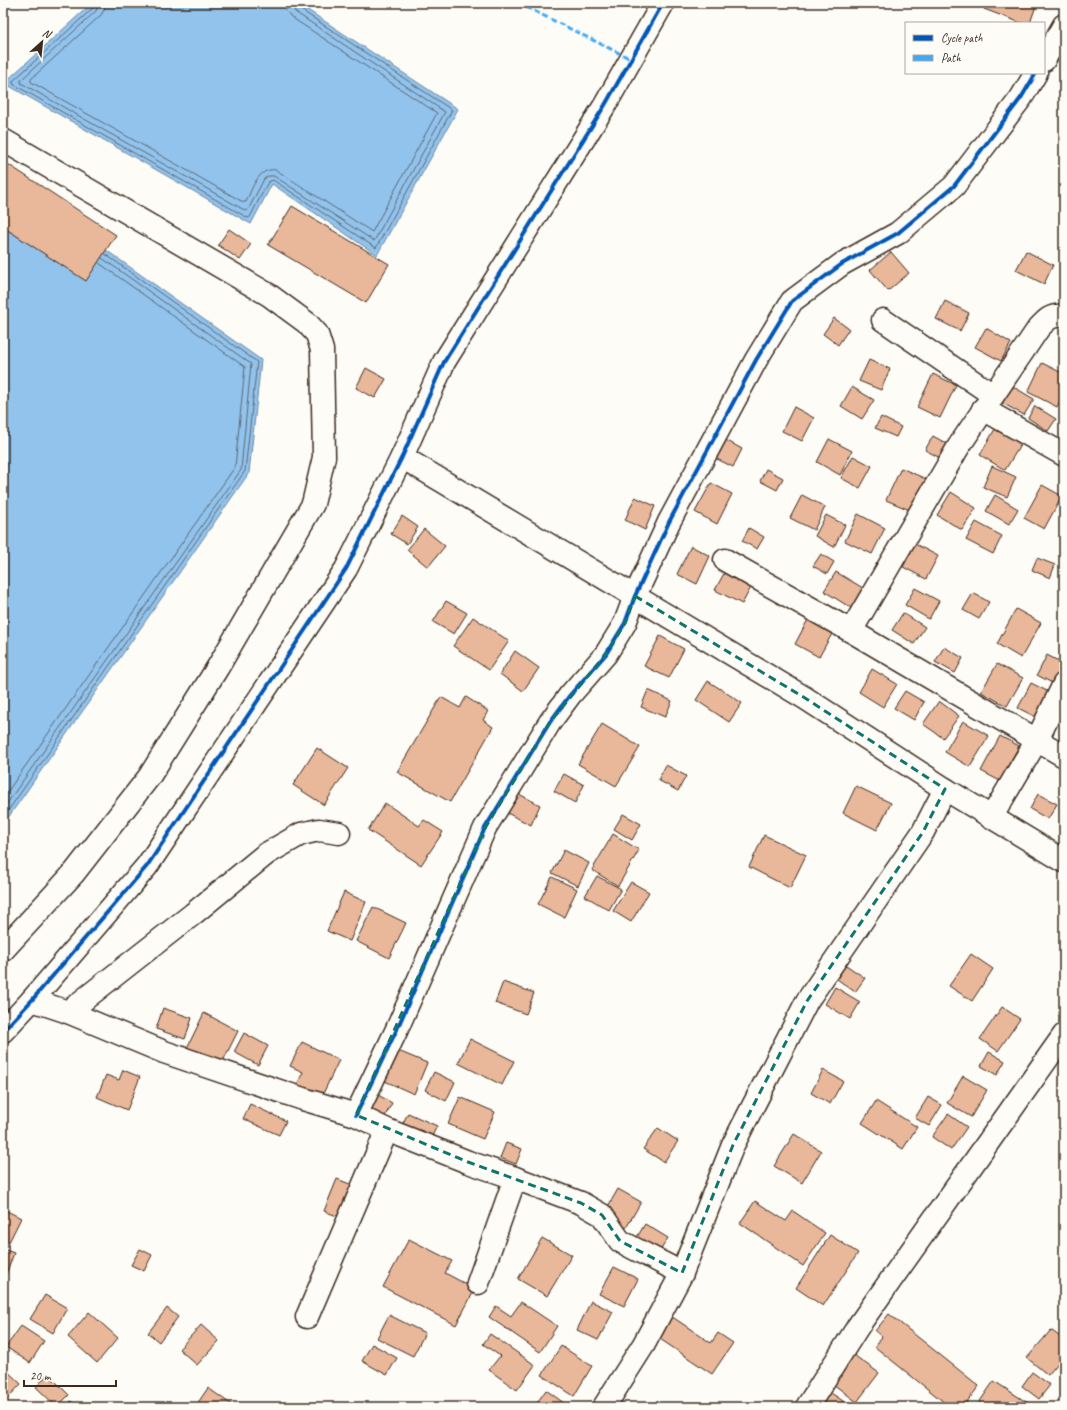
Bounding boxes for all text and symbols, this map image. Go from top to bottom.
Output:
north arrow [22,22,62,62]
legend [905,22,1045,74]
text: N [40,25,55,42]
text: Cycle path [941,30,983,46]
text: Path [941,50,961,66]
scale bar [24,1362,116,1388]
text: 20 m [30,1368,52,1384]

